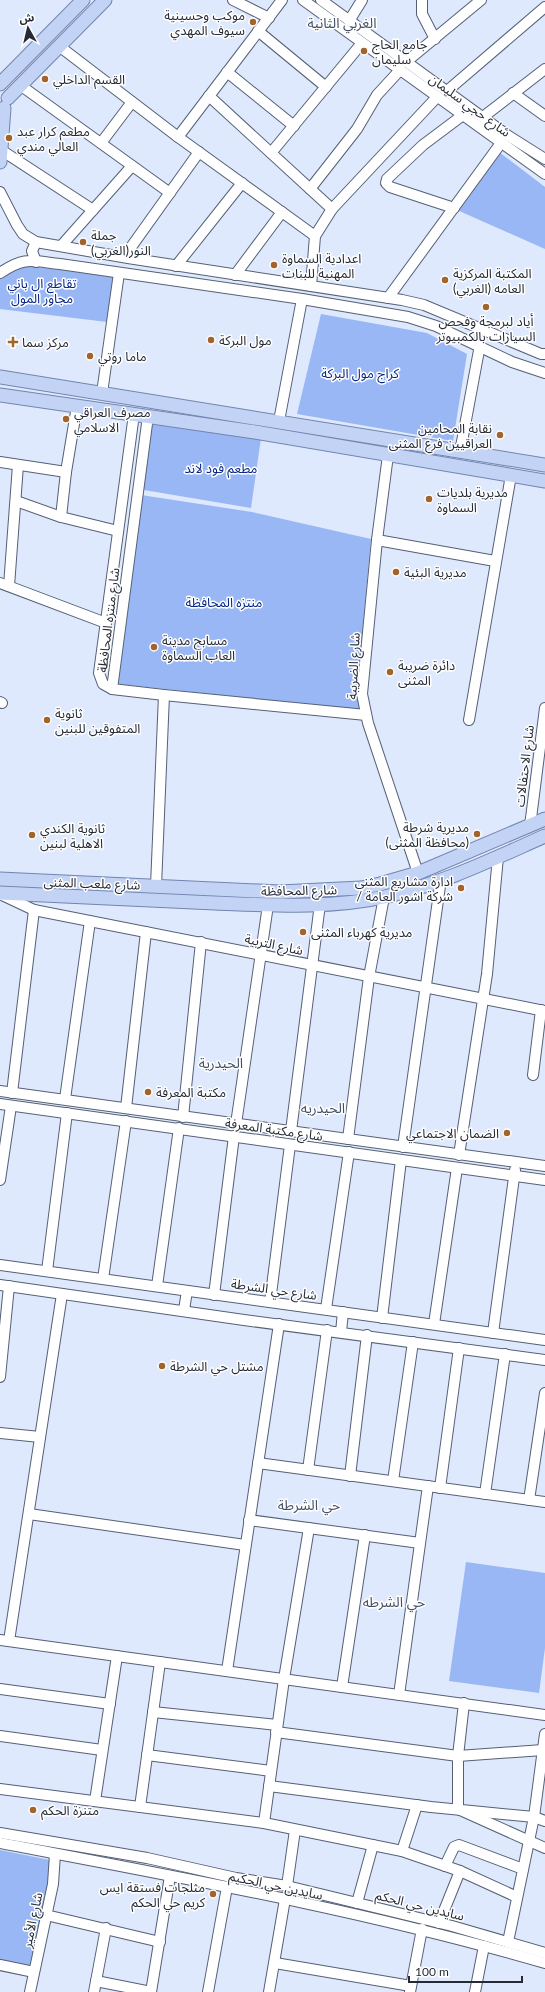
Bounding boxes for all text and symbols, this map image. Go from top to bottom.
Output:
place label: موكب وحسينية سيوف المهدي [164,7,245,41]
north arrow [8,8,48,48]
text: ش [18,10,35,26]
district label: الغربي الثانية [307,14,377,34]
marker: موكب وحسينية سيوف المهدي [248,17,258,27]
place label: جامع الحاج سليمان [372,36,428,68]
marker: جامع الحاج سليمان [359,46,369,56]
street label: شارع حجي سليمان [424,70,514,142]
place label: القسم الداخلي [53,71,125,90]
marker: القسم الداخلي [40,74,50,84]
place label: مطعم كرار عبد العالي مندي [17,123,90,157]
marker: مطعم كرار عبد العالي مندي [4,133,14,143]
place label: جملة النور(الغربي) [91,227,151,261]
marker: جملة النور(الغربي) [78,237,88,247]
place label: اعدادية السماوة المهنية للبنات [282,250,361,282]
marker: اعدادية السماوة المهنية للبنات [269,260,279,270]
place label: المكتبة المركزية العامه (الغربي) [453,265,531,299]
park label: تقاطع ال باني مجاور المول [8,275,77,307]
marker: المكتبة المركزية العامه (الغربي) [440,275,450,285]
marker: أياد لبرمجة وفحص السيارات بالكمبيوتر [481,302,491,312]
place label: أياد لبرمجة وفحص السيارات بالكمبيوتر [435,313,536,344]
place label: مول البركة [219,332,272,349]
place label: مركز سما [22,334,69,350]
marker: مول البركة [206,335,216,345]
marker: مركز سما [7,336,19,348]
place label: ماما روتي [98,348,147,367]
marker: ماما روتي [85,351,95,361]
park label: كراج مول البركة [321,365,399,384]
place label: مصرف العراقي الاسلامي [74,404,151,438]
marker: مصرف العراقي الاسلامي [61,414,71,424]
place label: نقابة المحامين العراقيين فرع المثنى [389,420,492,454]
marker: نقابة المحامين العراقيين فرع المثنى [495,430,505,440]
park label: مطعم فود لاند [185,460,258,479]
place label: مديرية بلديات السماوة [437,484,508,515]
marker: مديرية بلديات السماوة [424,494,434,504]
place label: مديرية البئية [404,564,467,580]
street label: شارع منتزه المحافظة [94,567,125,674]
marker: مديرية البئية [391,567,401,577]
park label: منتزه المحافظة [186,594,263,610]
place label: مسابح مدينة العاب السماوة [162,632,235,663]
street label: شارع الضريبة [343,632,366,700]
marker: مسابح مدينة العاب السماوة [149,642,159,652]
place label: دائرة ضريبة المثنى [398,657,455,689]
marker: دائرة ضريبة المثنى [385,667,395,677]
place label: ثانوية المتفوقين للبنين [55,705,140,737]
marker: ثانوية المتفوقين للبنين [42,715,52,725]
street label: شارع الاحتفالات [511,724,540,808]
place label: مديرية شرطة (محافظة المثنى) [386,819,469,851]
place label: ثانوية الكندي الاهلية لبنين [40,820,105,852]
marker: مديرية شرطة (محافظة المثنى) [472,829,482,839]
marker: ثانوية الكندي الاهلية لبنين [27,830,37,840]
street label: شارع ملعب المثنى [43,873,141,896]
place label: ادارة مشاريع المثنى / شركة اشور العامة [355,873,453,904]
street label: شارع المحافظة [261,881,337,902]
marker: ادارة مشاريع المثنى / شركة اشور العامة [456,883,466,893]
place label: مديرية كهرباء المثنى [311,924,413,941]
marker: مديرية كهرباء المثنى [298,927,308,937]
street label: شارع التربية [243,930,305,961]
district label: الحيدرية [199,1054,243,1072]
place label: مكتبة المعرفة [156,1084,226,1100]
marker: مكتبة المعرفة [143,1087,153,1097]
district label: الحيدريه [301,1099,345,1117]
street label: شارع مكتبة المعرفة [224,1114,324,1147]
place label: الضمان الاجتماعي [406,1125,499,1144]
marker: الضمان الاجتماعي [502,1128,512,1138]
street label: شارع حي الشرطة [230,1275,318,1306]
place label: مشتل حي الشرطة [170,1358,264,1377]
marker: مشتل حي الشرطة [157,1361,167,1371]
district label: حي الشرطة [278,1496,340,1516]
district label: حي الشرطه [363,1593,425,1613]
place label: متنزة الحكم [41,1802,99,1821]
marker: متنزة الحكم [28,1805,38,1815]
street label: سايدين حي الحكيم [227,1867,324,1906]
place label: مثلجات فستقة ايس كريم حي الحكم [100,1879,206,1913]
street label: سايدين حي الحكم [373,1886,466,1927]
marker: مثلجات فستقة ايس كريم حي الحكم [208,1889,218,1899]
street label: شارع الأمير [18,1891,49,1951]
scale bar [409,1958,522,1984]
text: 100 m [415,1964,449,1979]

